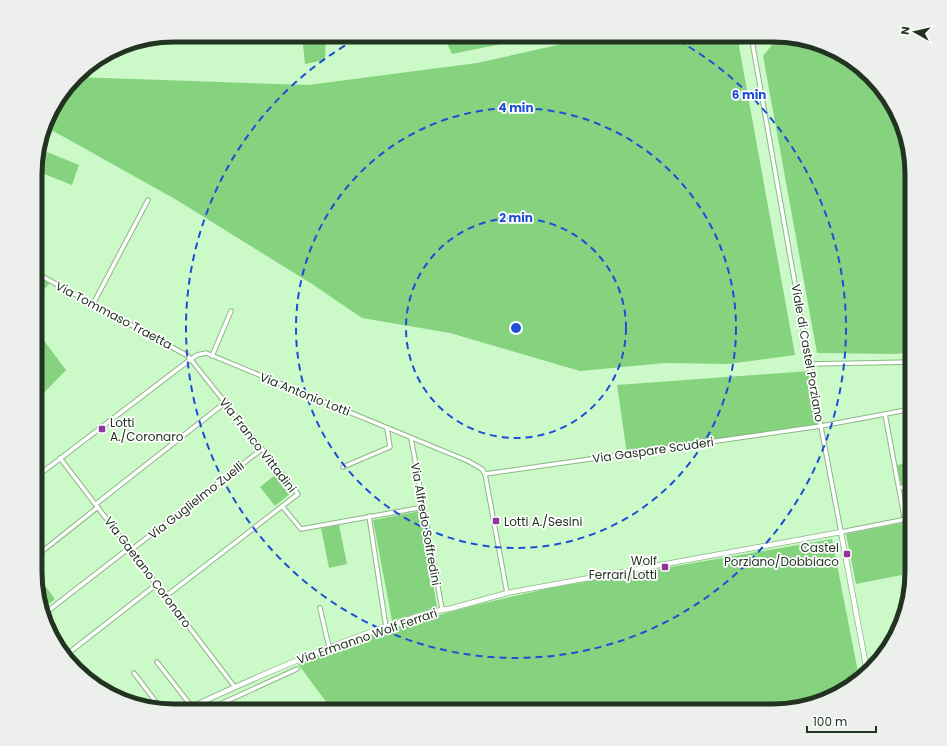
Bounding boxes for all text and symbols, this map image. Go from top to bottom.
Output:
north arrow [895,12,935,52]
text: N [897,25,914,36]
text: 6 min [732,86,766,103]
text: 4 min [498,99,534,116]
text: 2 min [499,209,533,226]
street label: Via Tommaso Traetta [53,277,175,353]
street label: Viale di Castel Porziano [788,283,829,424]
centre of rings [509,321,523,335]
street label: Via Antonio Lotti [257,368,353,420]
street label: Via Franco Vittadini [215,394,301,496]
place label: Lotti A./Coronaro [110,414,184,445]
marker: Lotti A./Coronaro [97,424,107,434]
street label: Via Gaspare Scuderi [591,433,715,467]
street label: Via Guglielmo Zuelli [144,457,248,543]
street label: Via Alfredo Soffredini [407,461,445,587]
street label: Via Gaetano Coronaro [100,513,196,631]
place label: Lotti A./Sesini [504,513,582,530]
marker: Lotti A./Sesini [491,516,501,526]
place label: Castel Porziano/Dobbiaco [724,539,839,570]
marker: Castel Porziano/Dobbiaco [842,549,852,559]
place label: Wolf Ferrari/Lotti [589,552,657,583]
marker: Wolf Ferrari/Lotti [660,562,670,572]
street label: Via Ermanno Wolf Ferrari [295,604,439,668]
scale bar [807,708,876,734]
text: 100 m [813,713,847,730]

